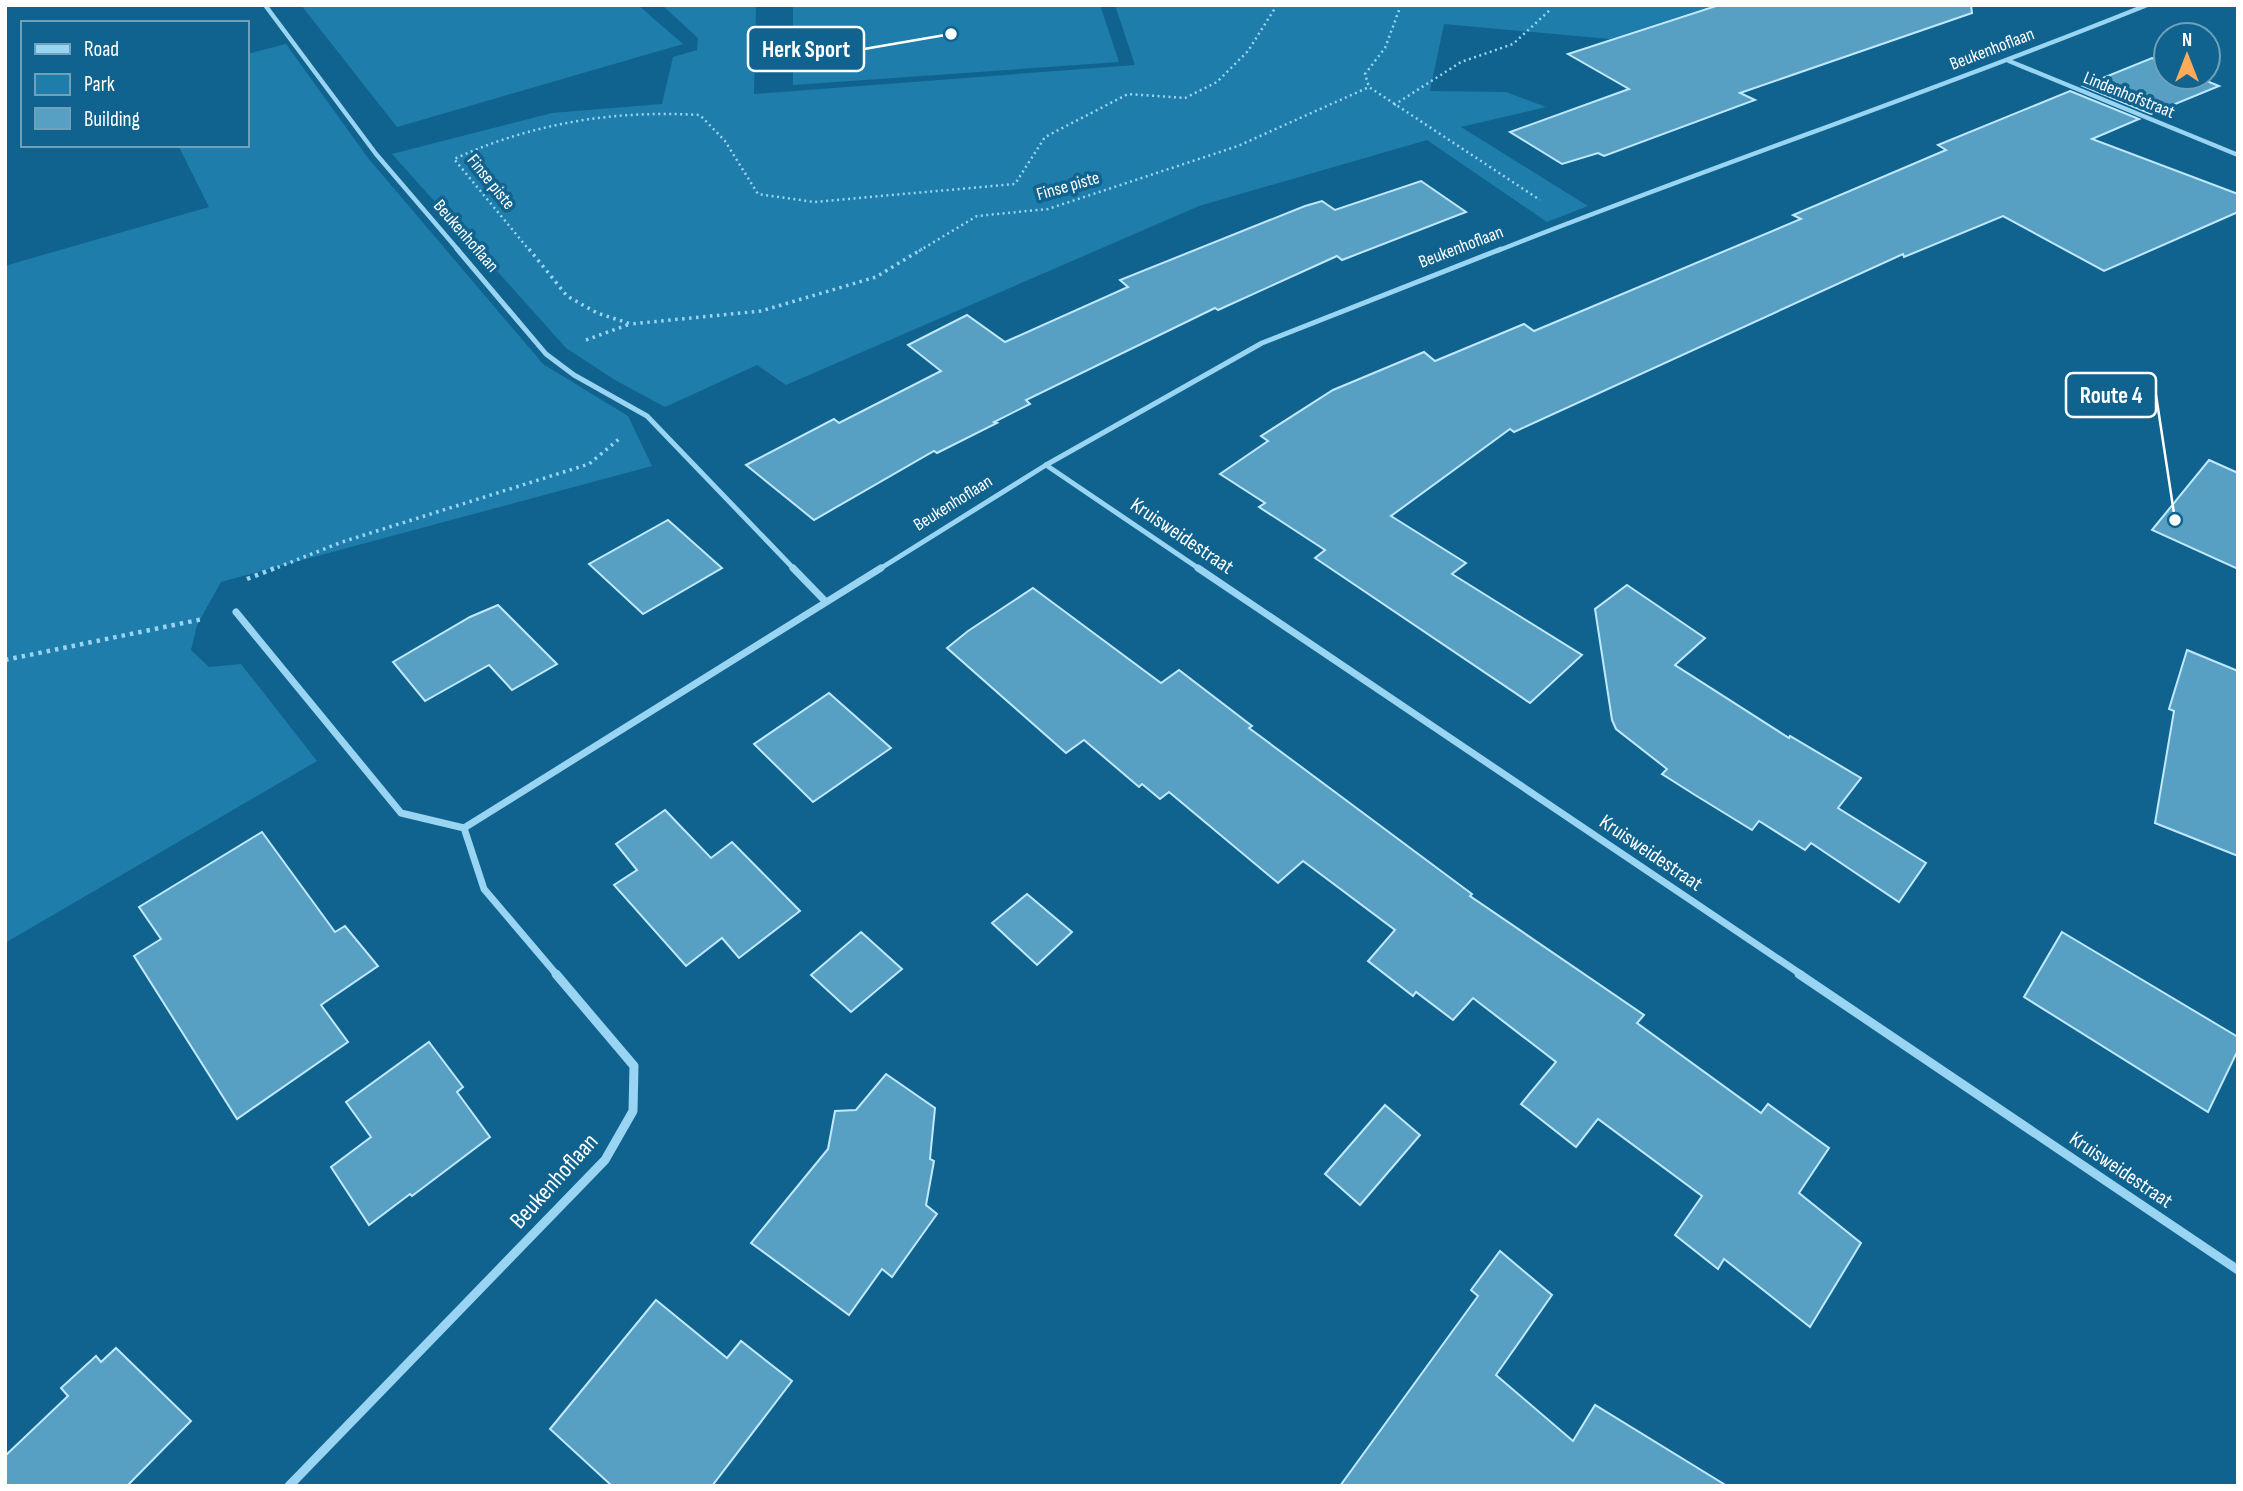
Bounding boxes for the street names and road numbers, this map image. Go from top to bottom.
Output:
street label: Beukenhoflaan [1947,23,2037,75]
street label: Lindenhofstraat [2080,67,2178,123]
street label: Finse piste [463,150,519,214]
street label: Finse piste [1034,167,1102,205]
street label: Beukenhoflaan [429,196,503,276]
street label: Beukenhoflaan [1416,221,1506,273]
street label: Beukenhoflaan [910,471,996,535]
street label: Kruisweidestraat [1126,492,1238,580]
street label: Kruisweidestraat [1595,809,1707,897]
street label: Kruisweidestraat [2065,1126,2177,1214]
street label: Beukenhoflaan [504,1127,604,1235]

